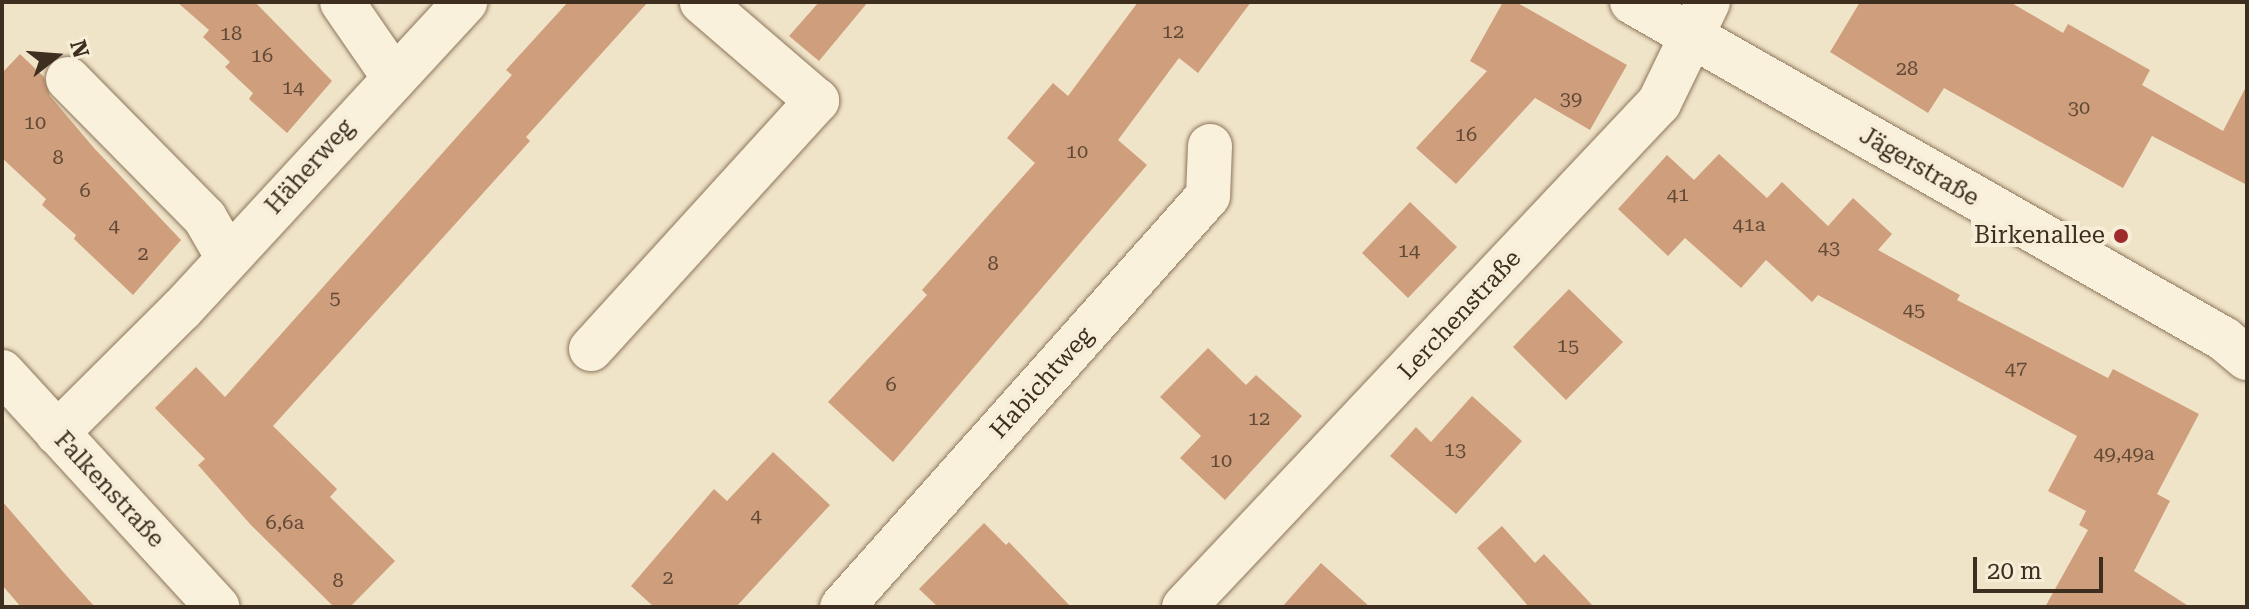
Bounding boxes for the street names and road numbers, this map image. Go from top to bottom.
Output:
street label: Häherweg [260,114,360,220]
street label: Jägerstraße [1854,121,1984,213]
street label: Lerchenstraße [1393,244,1527,386]
street label: Habichtweg [984,321,1100,445]
street label: Falkenstraße [48,426,170,554]

